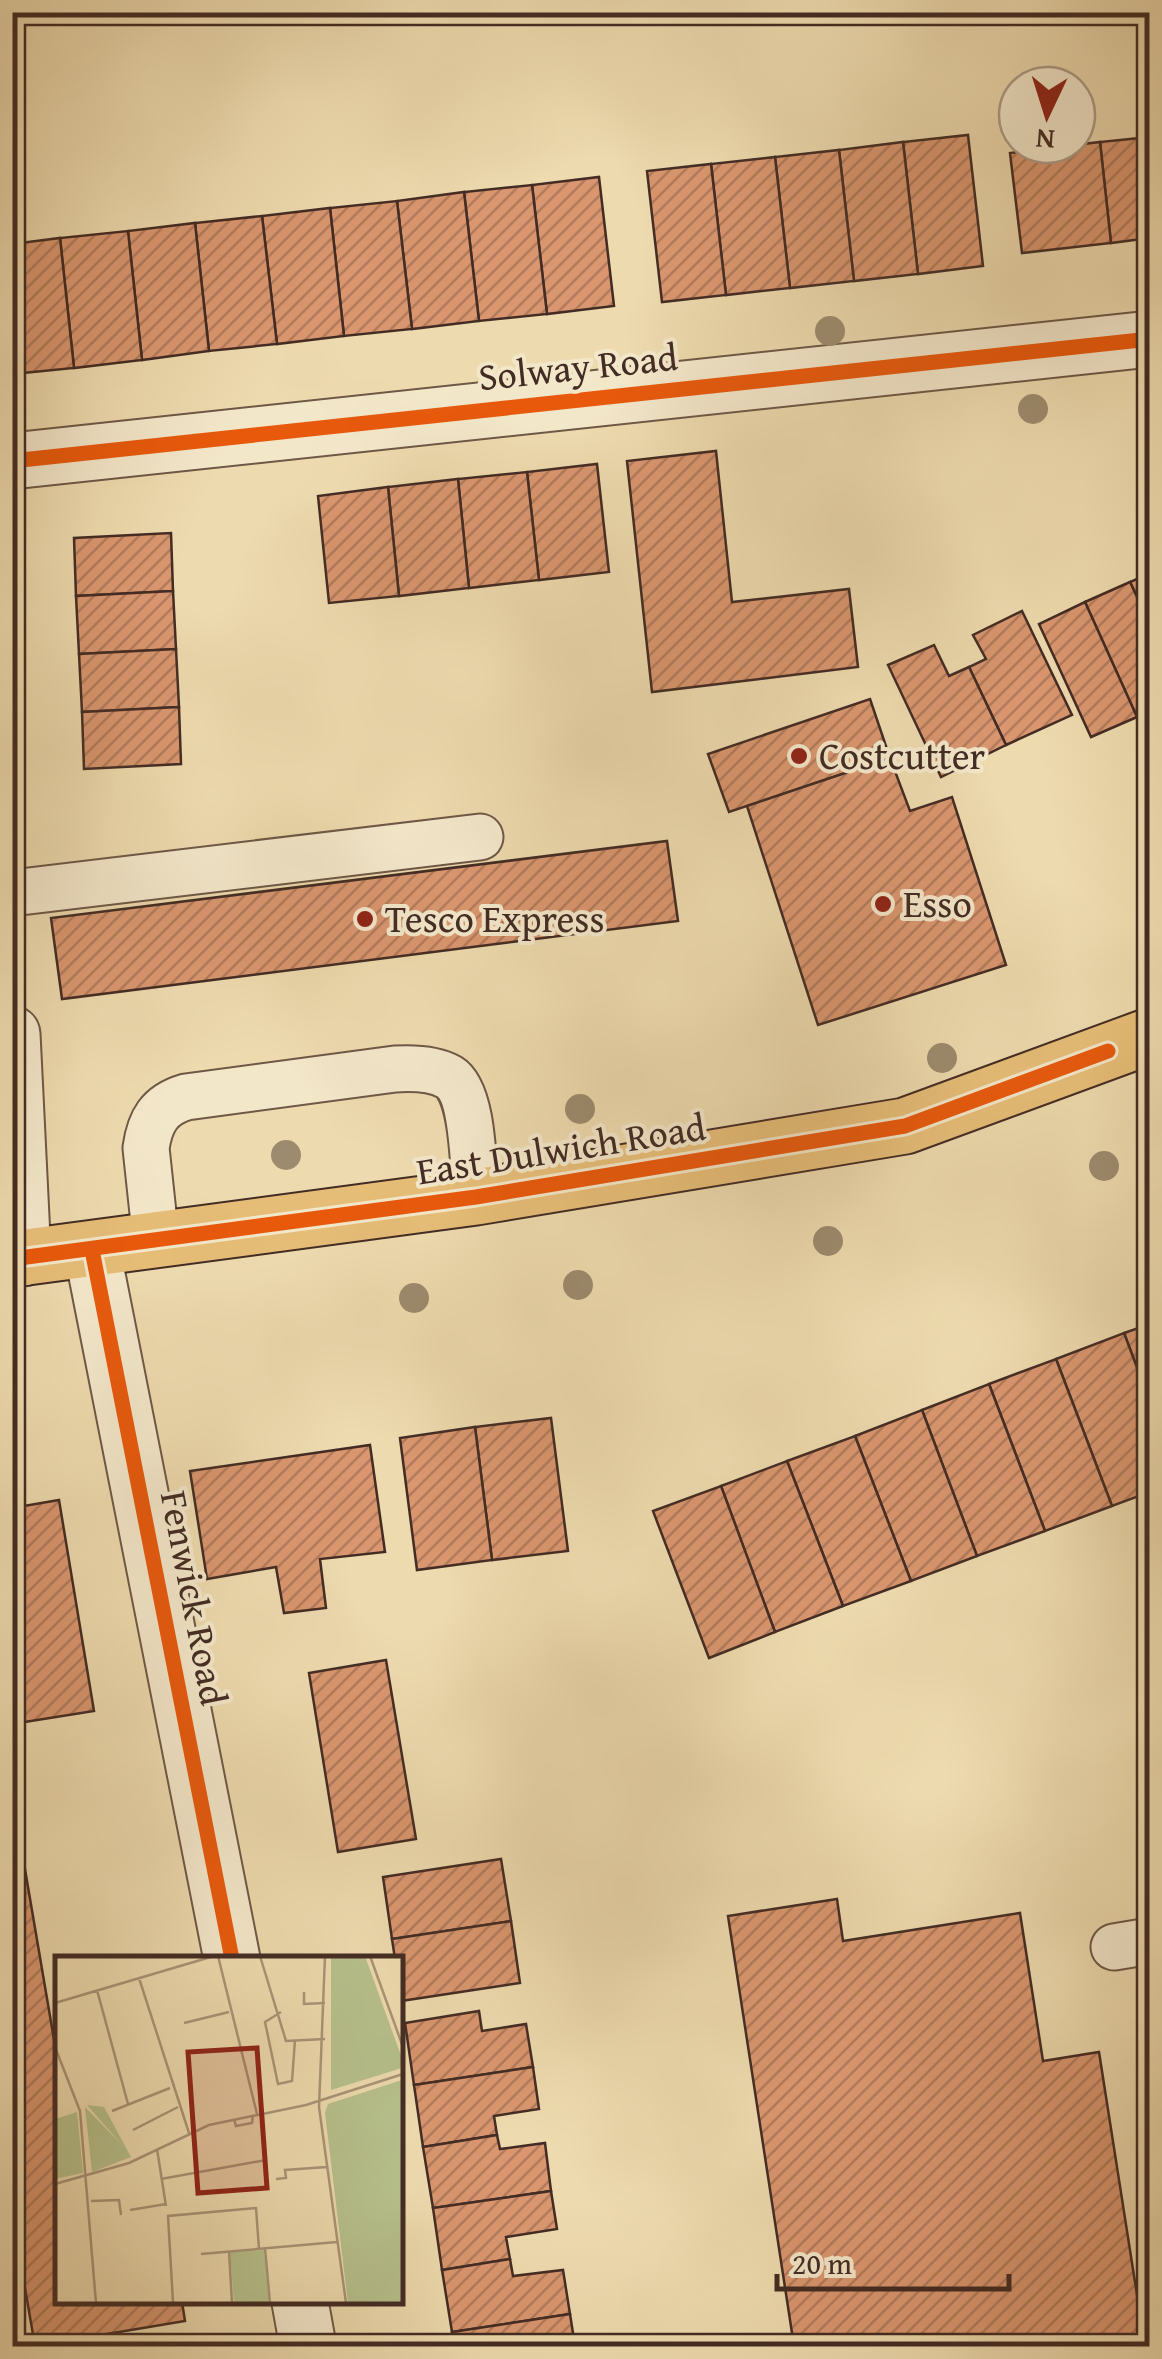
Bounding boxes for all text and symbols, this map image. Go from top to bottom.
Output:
north arrow [997,65,1097,165]
text: N [1034,119,1056,162]
street label: Solway Road [476,328,681,404]
place label: Costcutter [819,727,986,783]
marker: Costcutter [788,745,810,767]
place label: Esso [903,875,972,931]
place label: Tesco Express [385,890,605,946]
marker: Esso [872,893,894,915]
marker: Tesco Express [354,908,376,930]
street label: East Dulwich Road [413,1097,710,1198]
street label: Fenwick Road [147,1486,243,1711]
inset map [55,1956,402,2304]
scale bar [777,2229,1010,2291]
text: 20 m [792,2241,852,2285]

